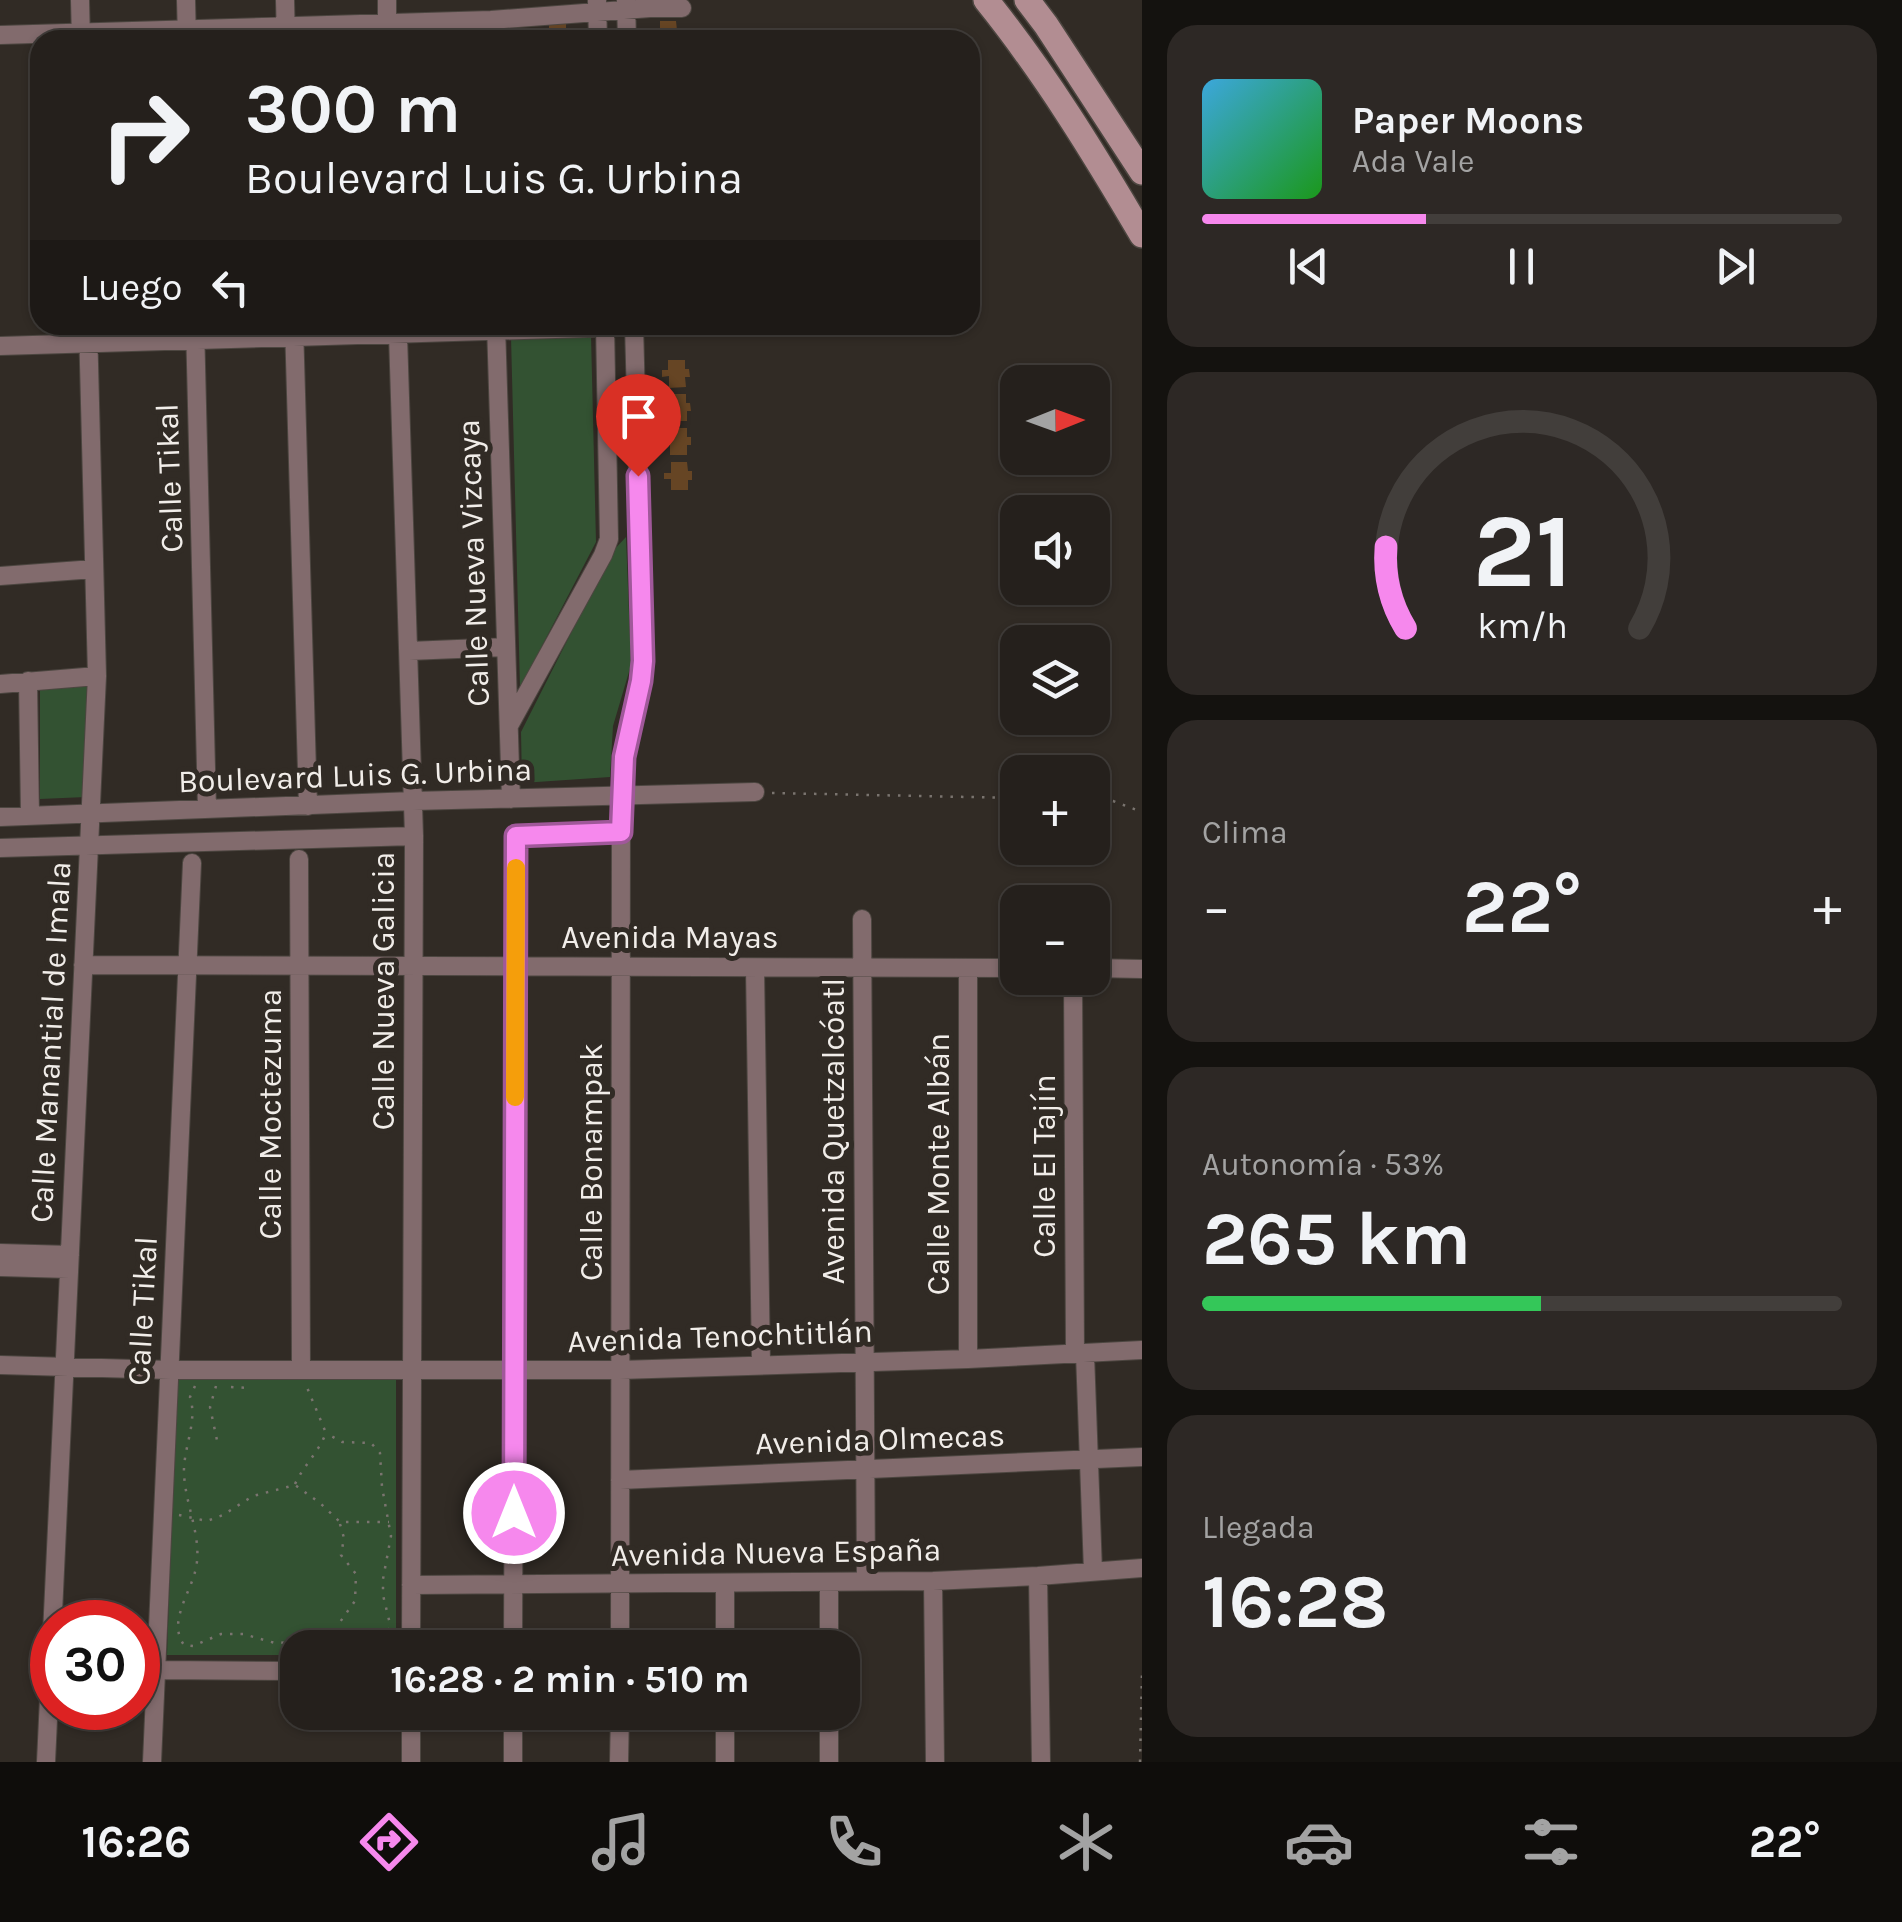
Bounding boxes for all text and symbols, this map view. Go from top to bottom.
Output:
text: 300 m [245,68,461,150]
icon: right [80,70,210,200]
text: Paper Moons [1352,98,1584,143]
text: Ada Vale [1352,143,1475,180]
text: Boulevard Luis G. Urbina [245,152,743,204]
icon: previous [1281,239,1336,294]
icon: pause [1494,239,1549,294]
icon: next [1708,239,1763,294]
icon: left [203,260,258,315]
text: Luego [80,265,183,310]
north arrow [1000,365,1110,475]
map controls [1000,365,1110,995]
pin [596,374,681,477]
icon: arrive [611,389,666,444]
street label: Calle Tikal [148,403,191,553]
street label: Calle Nueva Vizcaya [450,419,497,707]
text: 21 [1472,491,1572,612]
button: sound [1000,495,1110,605]
text: km/h [1477,605,1567,647]
button: layers [1000,625,1110,735]
street label: Boulevard Luis G. Urbina [177,751,533,800]
button: + [1000,755,1110,865]
text: Clima [1202,814,1288,851]
street label: Calle Nueva Galicia [365,852,402,1130]
street label: Calle Manantial de Imala [23,860,78,1224]
text: 22° [1462,863,1582,951]
text: − [1202,875,1231,939]
text: + [1813,875,1842,939]
button: − [1000,885,1110,995]
street label: Avenida Mayas [561,919,779,956]
street label: Avenida Quetzalcóatl [815,978,852,1284]
street label: Calle Moctezuma [252,989,289,1239]
street label: Calle Monte Albán [920,1033,957,1295]
street label: Calle Bonampak [573,1043,610,1281]
street label: Calle El Tajín [1026,1074,1063,1258]
text: Autonomía · 53% [1202,1146,1444,1183]
text: 265 km [1202,1195,1471,1283]
street label: Calle Tikal [120,1235,165,1387]
street label: Avenida Tenochtitlán [567,1313,873,1360]
street label: Avenida Olmecas [754,1417,1006,1462]
position arrow [462,1461,566,1565]
text: Llegada [1202,1509,1315,1546]
street label: Avenida Nueva España [611,1531,941,1574]
text: 16:28 [1202,1558,1388,1646]
speed limit sign: 30 [30,1600,160,1730]
text: 16:28 · 2 min · 510 m [390,1657,750,1702]
icon: directions [354,1807,424,1877]
icon: music [586,1807,656,1877]
icon: phone [819,1807,889,1877]
icon: climate [1051,1807,1121,1877]
icon: car [1284,1807,1354,1877]
icon: filters [1516,1807,1586,1877]
text: 16:26 [81,1816,191,1868]
text: 22° [1749,1816,1821,1868]

